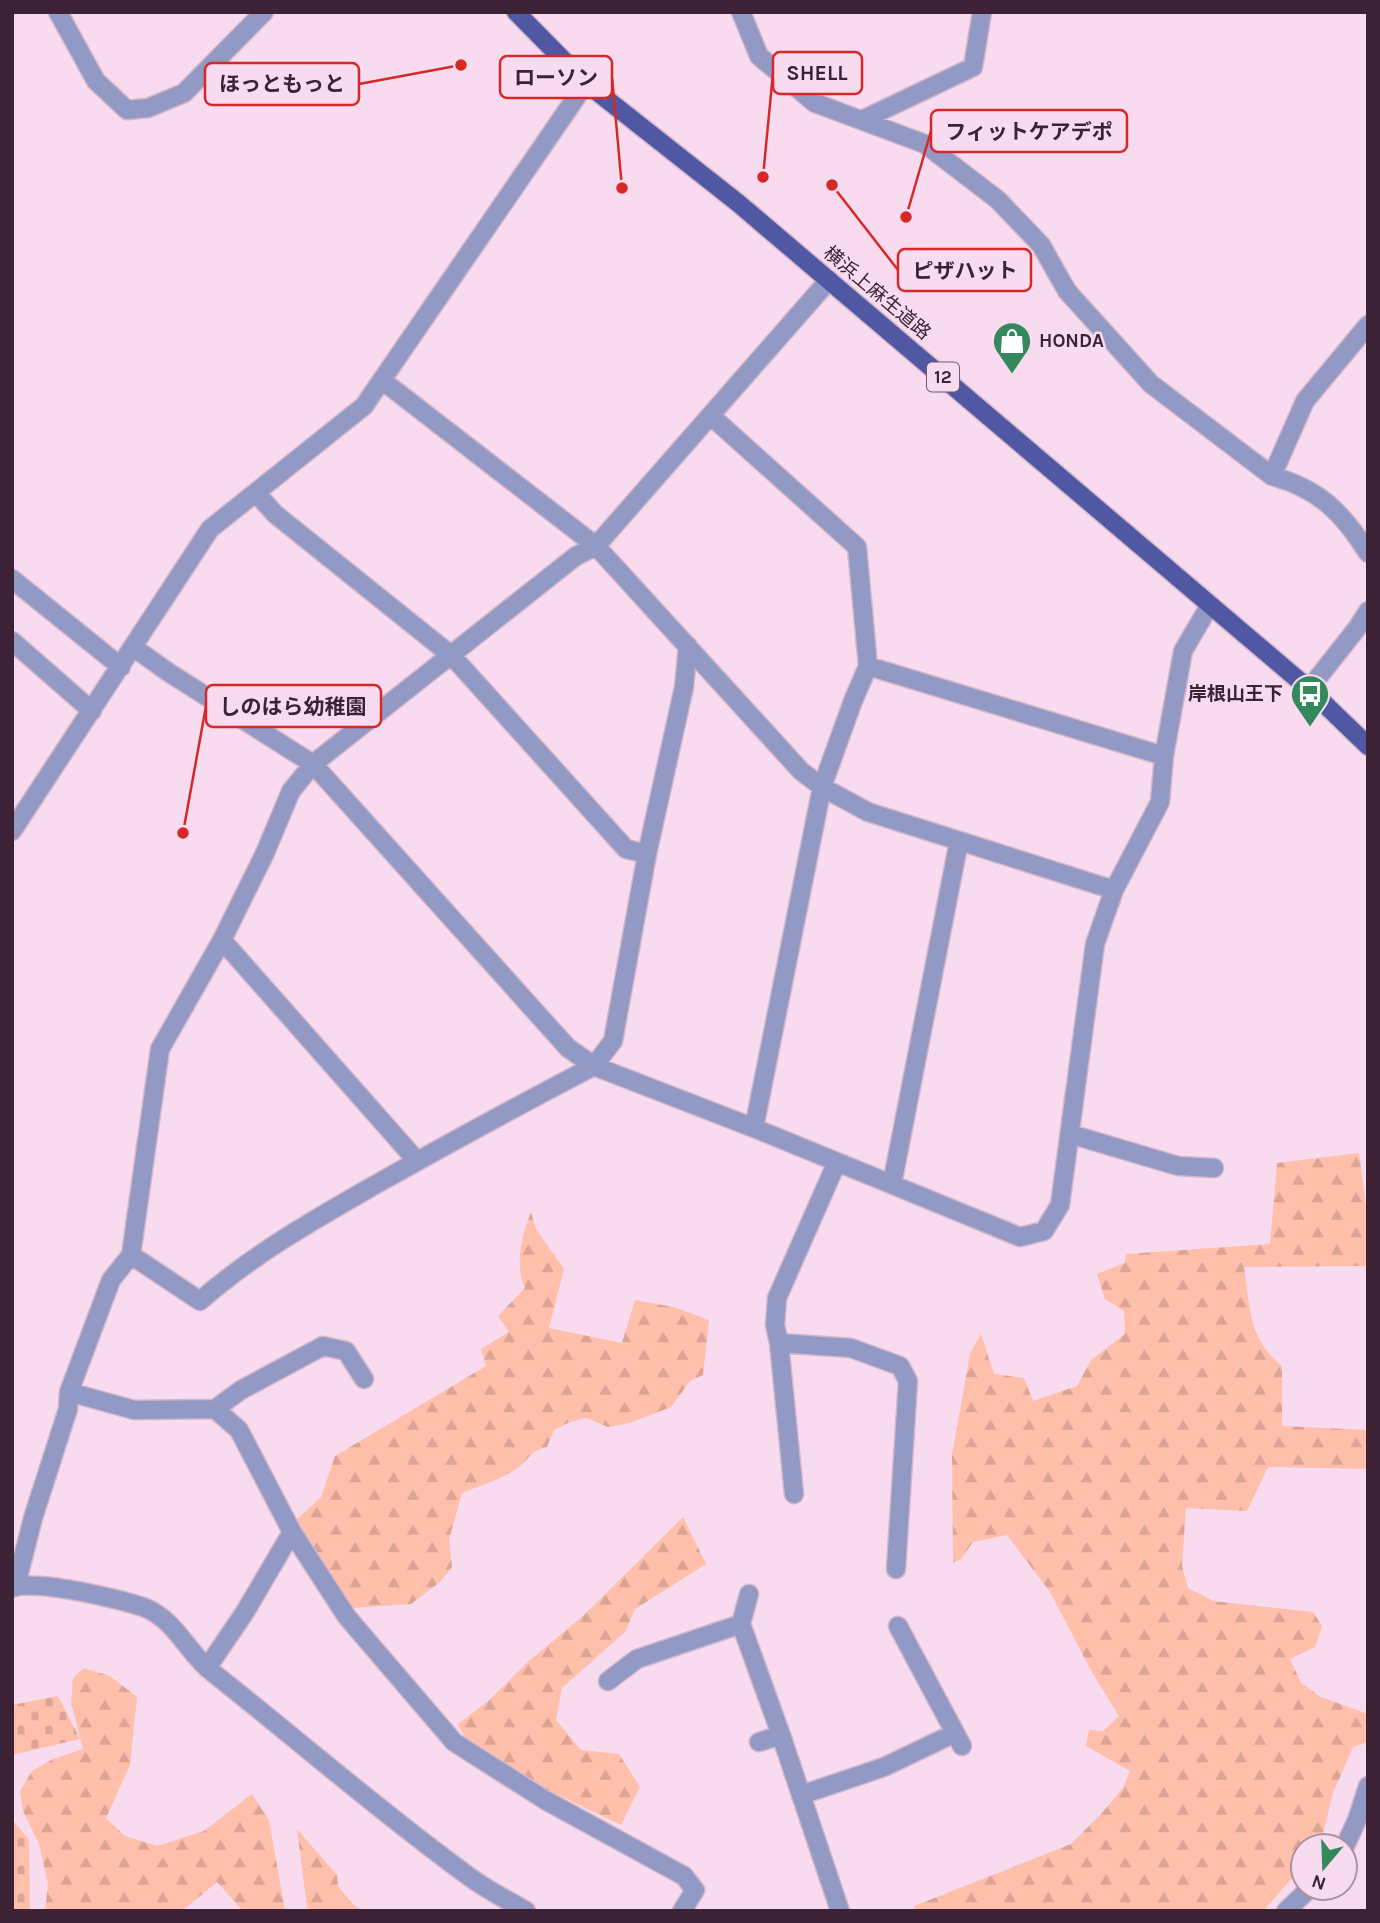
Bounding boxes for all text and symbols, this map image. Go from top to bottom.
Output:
callout: SHELL [773,52,862,94]
callout: ローソン [500,56,612,98]
text: SHELL [786,61,848,85]
callout: ほっともっと [205,63,359,105]
text: ローソン [514,66,598,90]
text: ほっともっと [219,72,345,96]
callout: フィットケアデポ [931,110,1127,152]
text: フィットケアデポ [945,120,1113,144]
street label: 横浜上麻生道路 [819,242,935,344]
callout: ピザハット [898,249,1031,291]
text: ピザハット [913,259,1018,283]
shop icon: HONDA [991,320,1033,375]
place label: HONDA [1039,330,1104,352]
road number: 12 [927,362,959,391]
bus stop icon: 岸根山王下 [1289,673,1331,728]
place label: 岸根山王下 [1188,683,1283,705]
callout: しのはら幼稚園 [206,685,381,727]
text: しのはら幼稚園 [220,695,367,719]
north arrow [1289,1832,1359,1902]
text: N [1309,1870,1329,1895]

